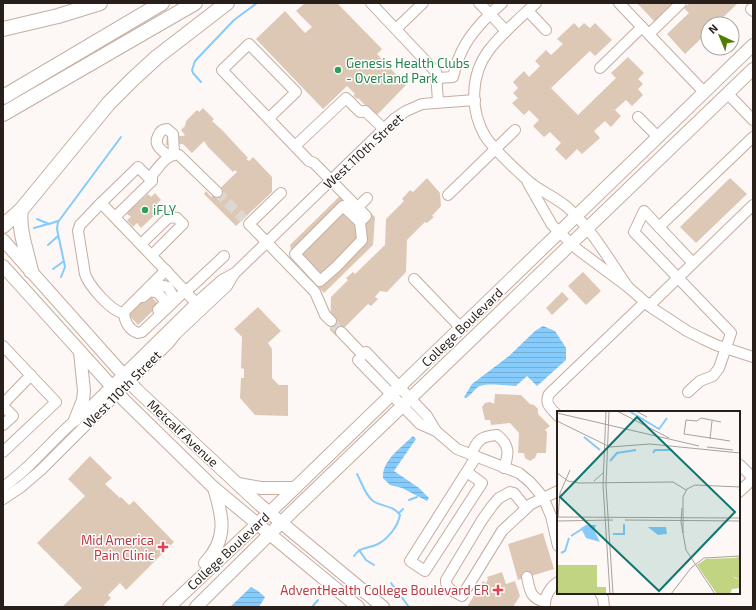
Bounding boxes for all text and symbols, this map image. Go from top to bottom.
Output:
north arrow [700,16,740,56]
text: N [705,21,720,36]
place label: Genesis Health Clubs - Overland Park [346,55,470,86]
marker: Genesis Health Clubs - Overland Park [333,65,343,75]
street label: West 110th Street [320,110,406,192]
place label: iFLY [153,202,177,218]
marker: iFLY [140,205,150,215]
street label: College Boulevard [418,284,506,370]
street label: West 110th Street [80,347,164,431]
street label: Metcalf Avenue [144,396,222,470]
inset map [557,411,740,594]
street label: College Boulevard [184,509,272,593]
place label: Mid America Pain Clinic [81,532,154,563]
marker: Mid America Pain Clinic [157,541,169,553]
place label: AdventHealth College Boulevard ER [280,582,489,598]
marker: AdventHealth College Boulevard ER [492,584,504,596]

